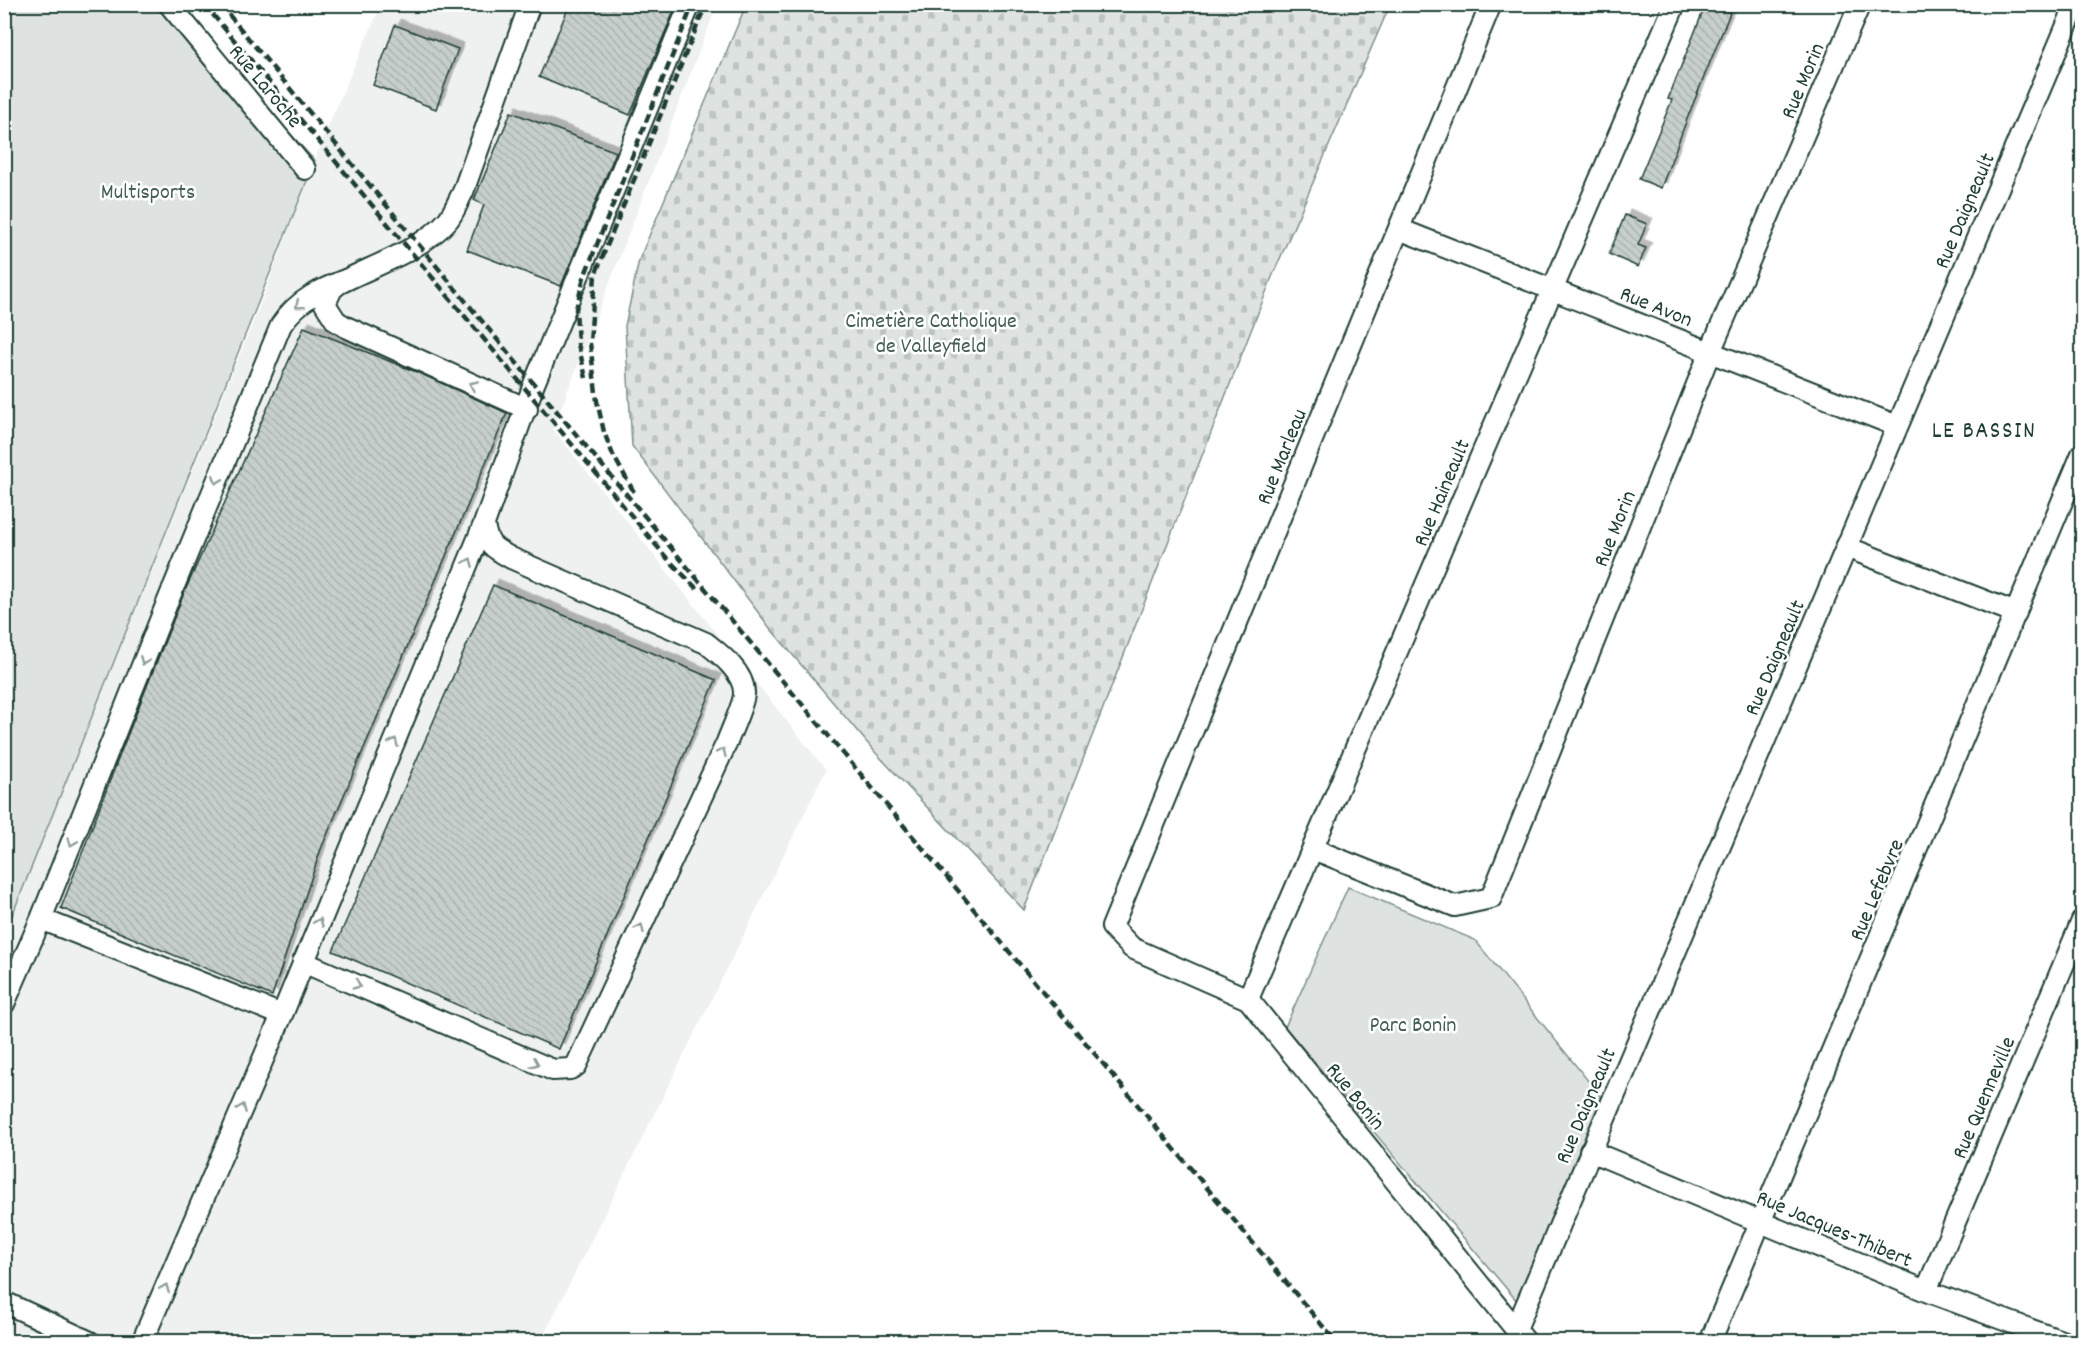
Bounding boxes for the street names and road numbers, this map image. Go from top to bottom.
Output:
street label: Rue Laroche [220,39,309,136]
street label: Rue Morin [1774,39,1834,124]
street label: Rue Daigneault [1928,149,2005,274]
street label: Rue Avon [1615,280,1697,337]
street label: Rue Marleau [1250,405,1317,510]
street label: Rue Haineault [1407,435,1480,552]
street label: Rue Morin [1587,486,1646,572]
street label: Rue Daigneault [1738,596,1815,721]
street label: Rue Lefebvre [1843,835,1914,946]
street label: Rue Quenneville [1946,1032,2025,1164]
street label: Rue Daigneault [1549,1044,1626,1169]
street label: Rue Bonin [1317,1057,1391,1138]
street label: Rue Jacques-Thibert [1751,1183,1916,1277]

